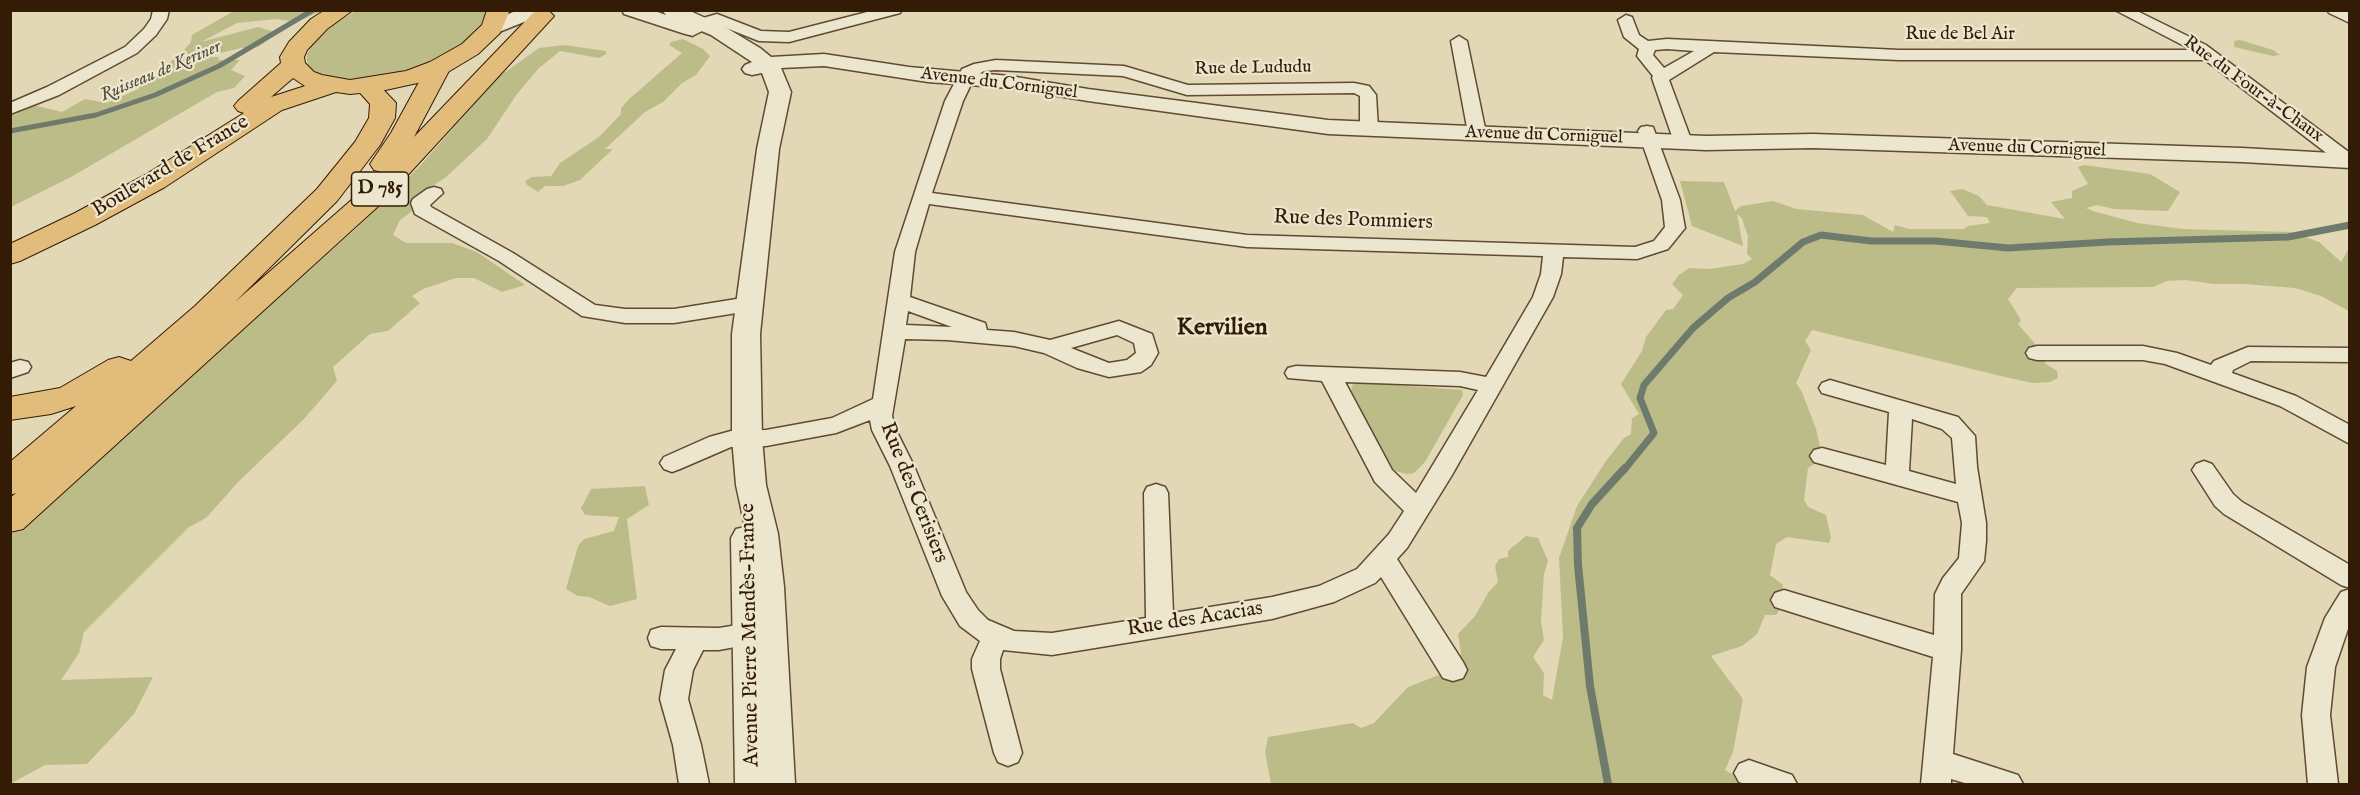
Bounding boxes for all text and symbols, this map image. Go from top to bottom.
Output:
street label: Rue de Bel Air [1905,24,2015,46]
street label: Rue du Four-à-Chaux [2179,32,2327,148]
water label: Ruisseau de Keriner [97,37,225,107]
street label: Rue de Lududu [1194,57,1312,81]
street label: Avenue du Corniguel [919,64,1079,104]
street label: Boulevard de France [88,110,254,224]
street label: Avenue du Corniguel [1465,122,1623,150]
street label: Avenue du Corniguel [1948,135,2106,163]
road number: D 785 [352,172,409,206]
street label: Rue des Pommiers [1273,206,1433,236]
district label: Kervilien [1177,315,1267,343]
street label: Rue des Cerisiers [873,419,953,567]
street label: Avenue Pierre Mendès-France [736,503,766,767]
street label: Rue des Acacias [1125,597,1265,643]

